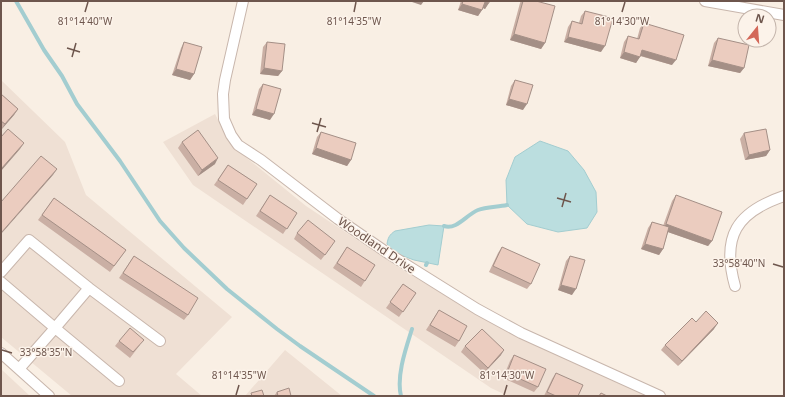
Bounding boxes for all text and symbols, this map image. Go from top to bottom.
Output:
north arrow [737,8,777,48]
text: N [754,9,767,26]
text: 81°14'40"W [58,14,113,28]
text: 81°14'35"W [327,14,382,28]
text: 81°14'30"W [595,14,650,28]
street label: Woodland Drive [335,213,419,277]
text: 33°58'40"N [713,256,765,270]
text: 33°58'35"N [20,345,72,359]
text: 81°14'35"W [212,368,267,382]
text: 81°14'30"W [480,368,535,382]

